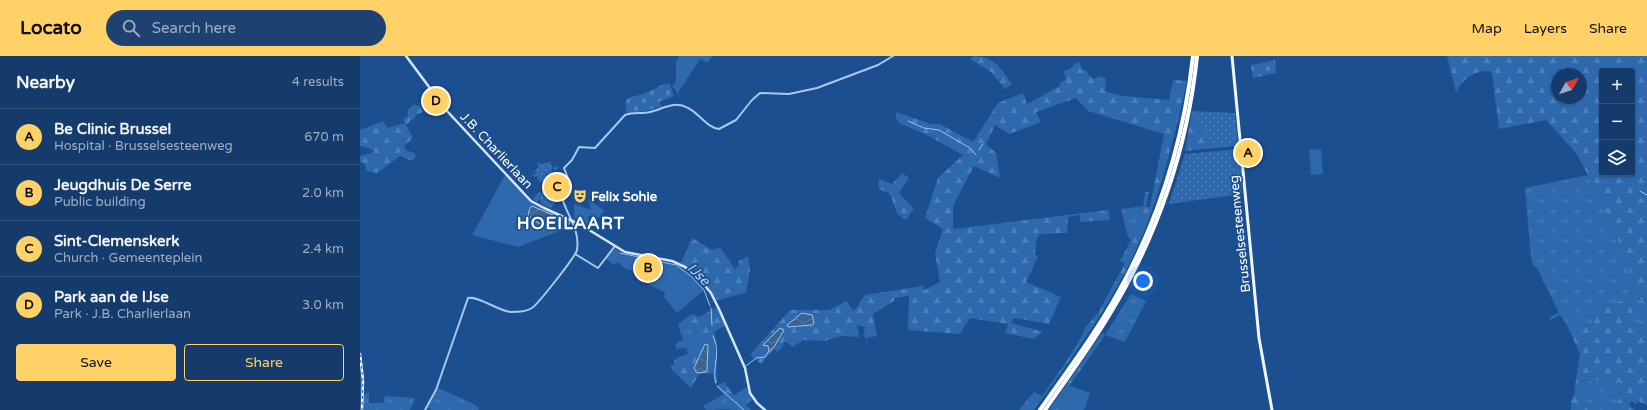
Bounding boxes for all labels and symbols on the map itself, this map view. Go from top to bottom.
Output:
north arrow [1551,68,1587,104]
pin: D [423,86,449,116]
street label: J.B. Charlierlaan [457,109,536,192]
pin: A [1235,138,1261,168]
pin: C [544,172,570,202]
street label: Brusselsesteenweg [1226,174,1254,293]
theatre icon: Felix Sohie [572,188,588,204]
place label: Felix Sohie [591,189,658,205]
district label: HOEILAART [517,213,625,234]
pin: B [635,253,661,283]
water label: IJse [684,259,714,290]
your location [1133,271,1153,291]

